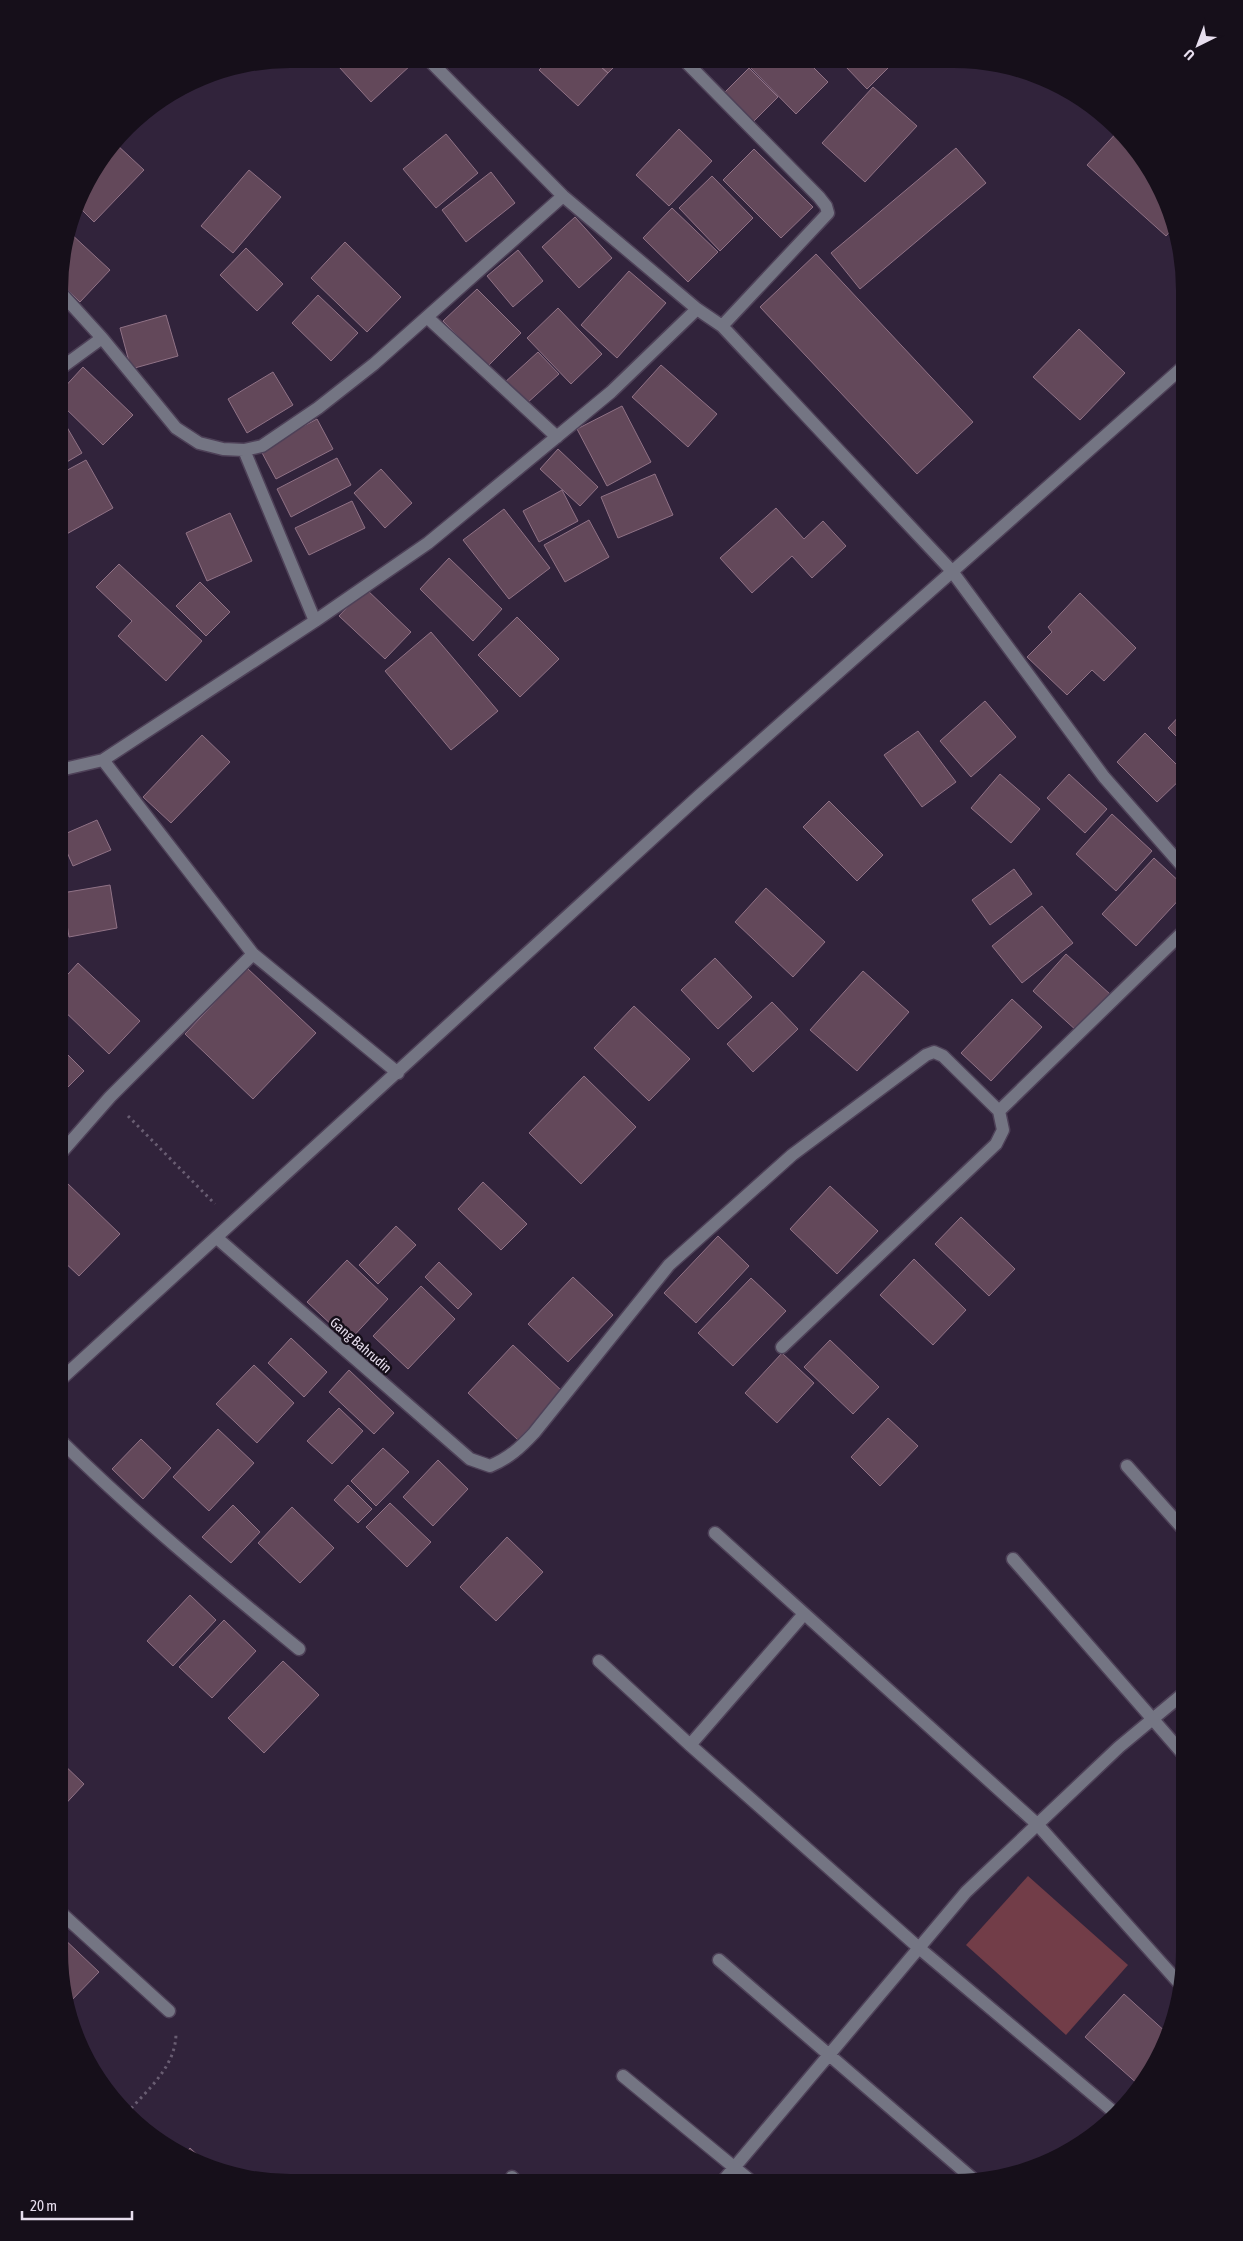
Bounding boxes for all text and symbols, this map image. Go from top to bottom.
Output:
north arrow [1173,20,1223,70]
text: U [1181,46,1198,63]
street label: Gang Bahrudin [327,1314,395,1376]
scale bar [22,2188,132,2220]
text: 20 m [30,2197,57,2214]

